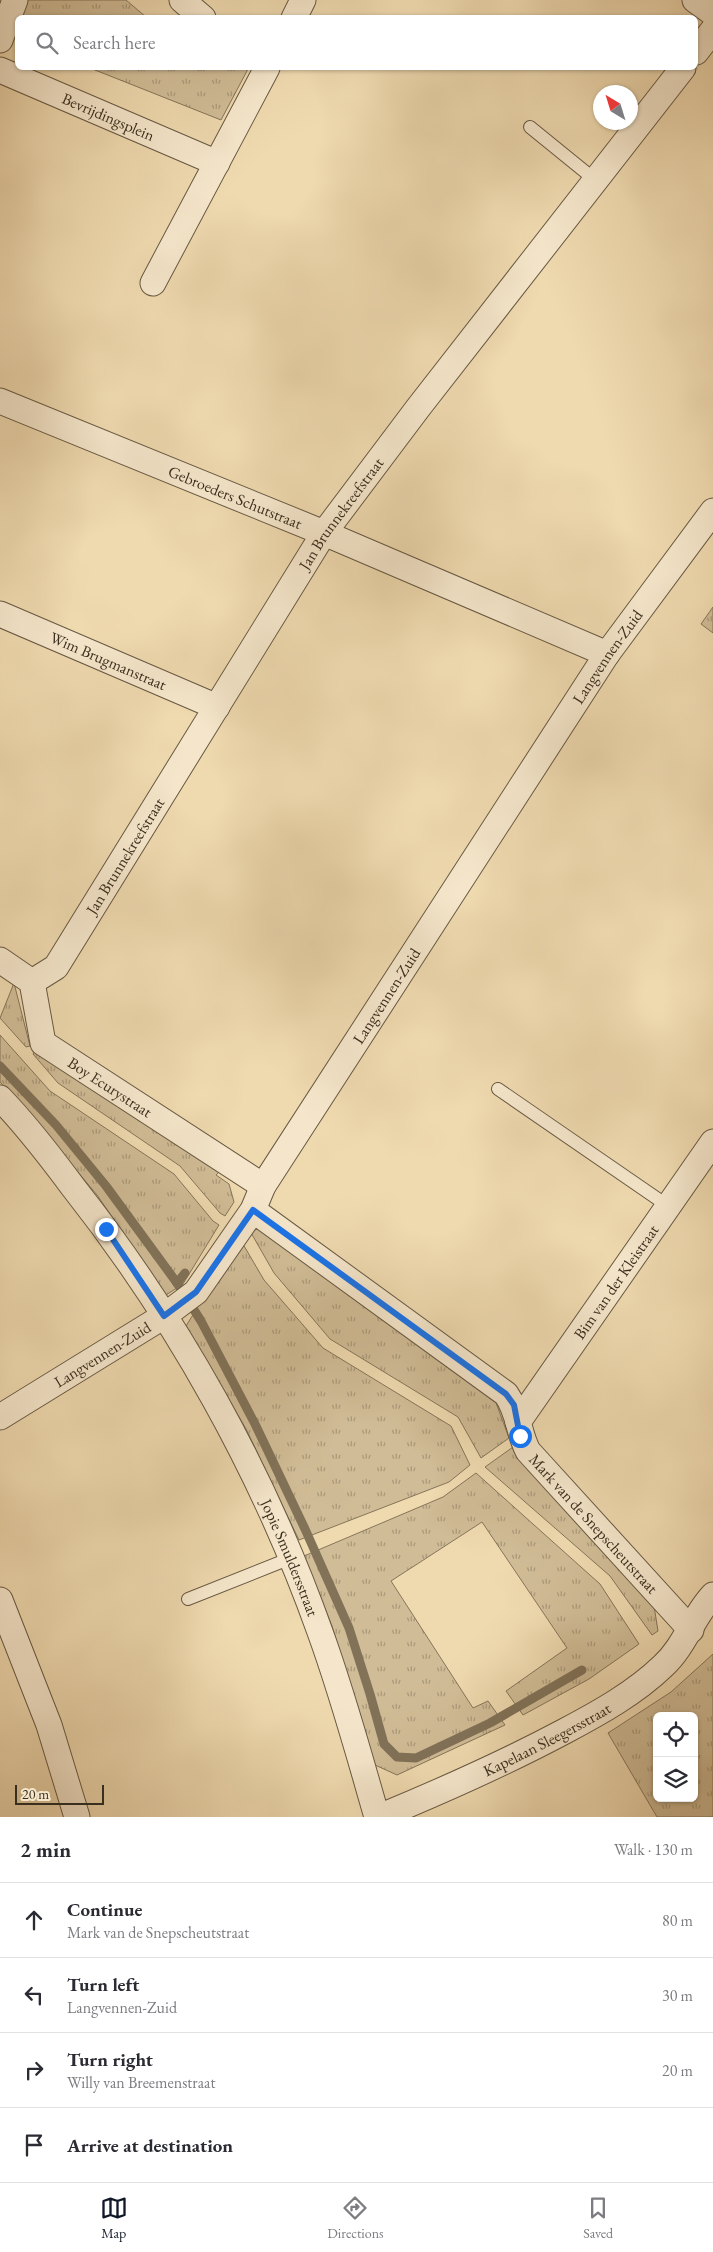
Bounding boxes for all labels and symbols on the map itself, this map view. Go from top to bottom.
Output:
north arrow [593,85,638,130]
street label: Bevrijdingsplein [59,87,158,146]
street label: Jan Brunnekreefstraat [292,453,388,575]
street label: Gebroeders Schutstraat [165,460,305,533]
street label: Langvennen-Zuid [567,604,648,708]
street label: Wim Brugmanstraat [47,626,170,695]
street label: Jan Brunnekreefstraat [80,793,169,920]
street label: Langvennen-Zuid [347,943,425,1048]
street label: Boy Ecurystraat [64,1052,156,1122]
route end [95,1218,118,1241]
street label: Bim van der Kleistraat [569,1220,663,1343]
street label: Langvennen-Zuid [50,1316,155,1392]
route start [509,1425,532,1448]
street label: Mark van de Snepscheutstraat [525,1449,663,1598]
street label: Jopie Smuldersstraat [255,1493,324,1619]
street label: Kapelaan Sleegersstraat [480,1697,614,1781]
scale bar [15,1782,104,1805]

